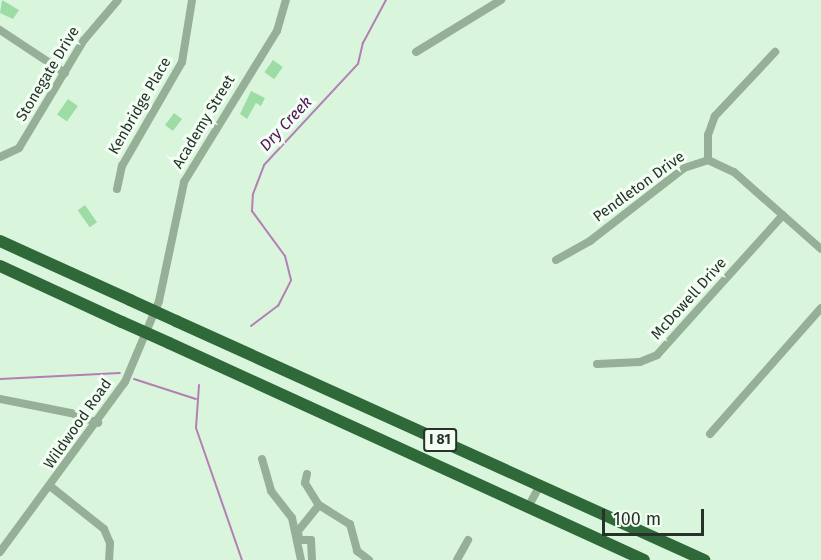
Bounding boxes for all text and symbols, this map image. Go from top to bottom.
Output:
street label: Stonegate Drive [13,23,83,125]
street label: Kenbridge Place [105,54,175,158]
street label: Academy Street [169,72,239,172]
water label: Dry Creek [256,93,316,155]
street label: Pendleton Drive [590,148,688,226]
street label: McDowell Drive [647,254,731,344]
street label: Wildwood Road [40,376,116,472]
road number: I 81 [422,429,458,451]
scale bar [605,497,707,535]
text: 100 m [613,508,661,530]

